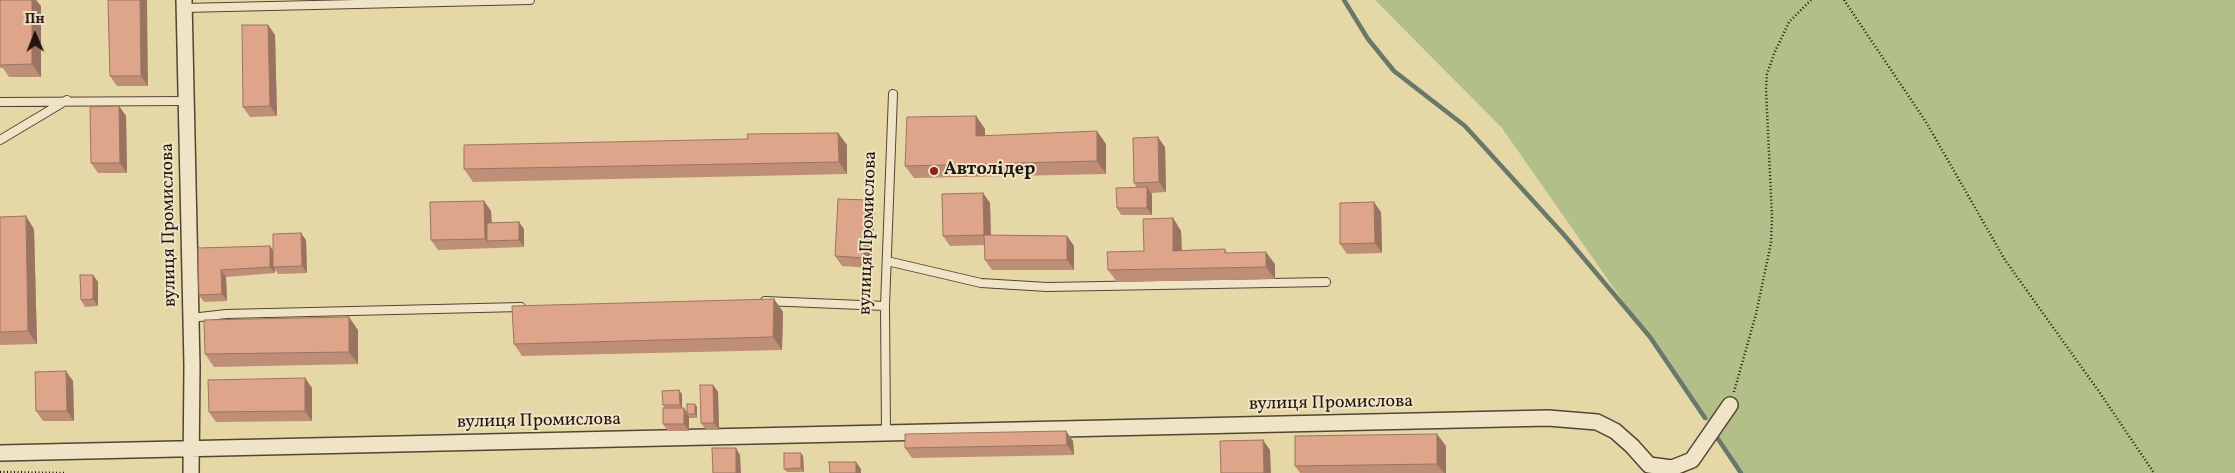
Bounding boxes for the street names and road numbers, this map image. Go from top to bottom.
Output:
street label: вулиця Промислова [158,143,182,307]
street label: вулиця Промислова [855,151,883,315]
street label: вулиця Промислова [1249,392,1413,416]
street label: вулиця Промислова [457,410,621,434]

